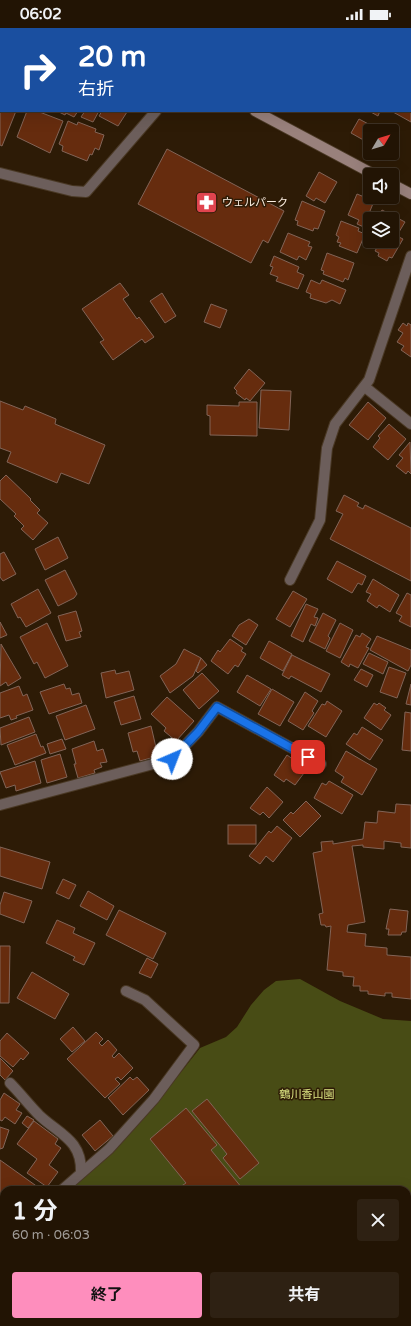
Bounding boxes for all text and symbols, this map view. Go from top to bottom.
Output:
text: 06:02 [20,5,62,23]
text: 20 m [78,40,146,74]
icon: right [12,44,64,96]
text: 右折 [78,78,114,100]
north arrow [363,124,399,160]
map controls [363,124,399,248]
button: sound [363,168,399,204]
pharmacy icon: ウェルパーク [193,189,219,215]
place label: ウェルパーク [222,196,288,209]
button: layers [363,212,399,248]
position arrow [151,738,193,780]
pin [291,740,325,774]
icon: arrive [297,746,319,768]
park label: 鶴川香山園 [280,1088,335,1101]
text: 1 分 [12,1197,57,1226]
button: close [357,1199,399,1241]
text: 60 m · 06:03 [12,1227,90,1243]
button: 終了 [12,1272,202,1318]
button: 共有 [210,1272,399,1318]

